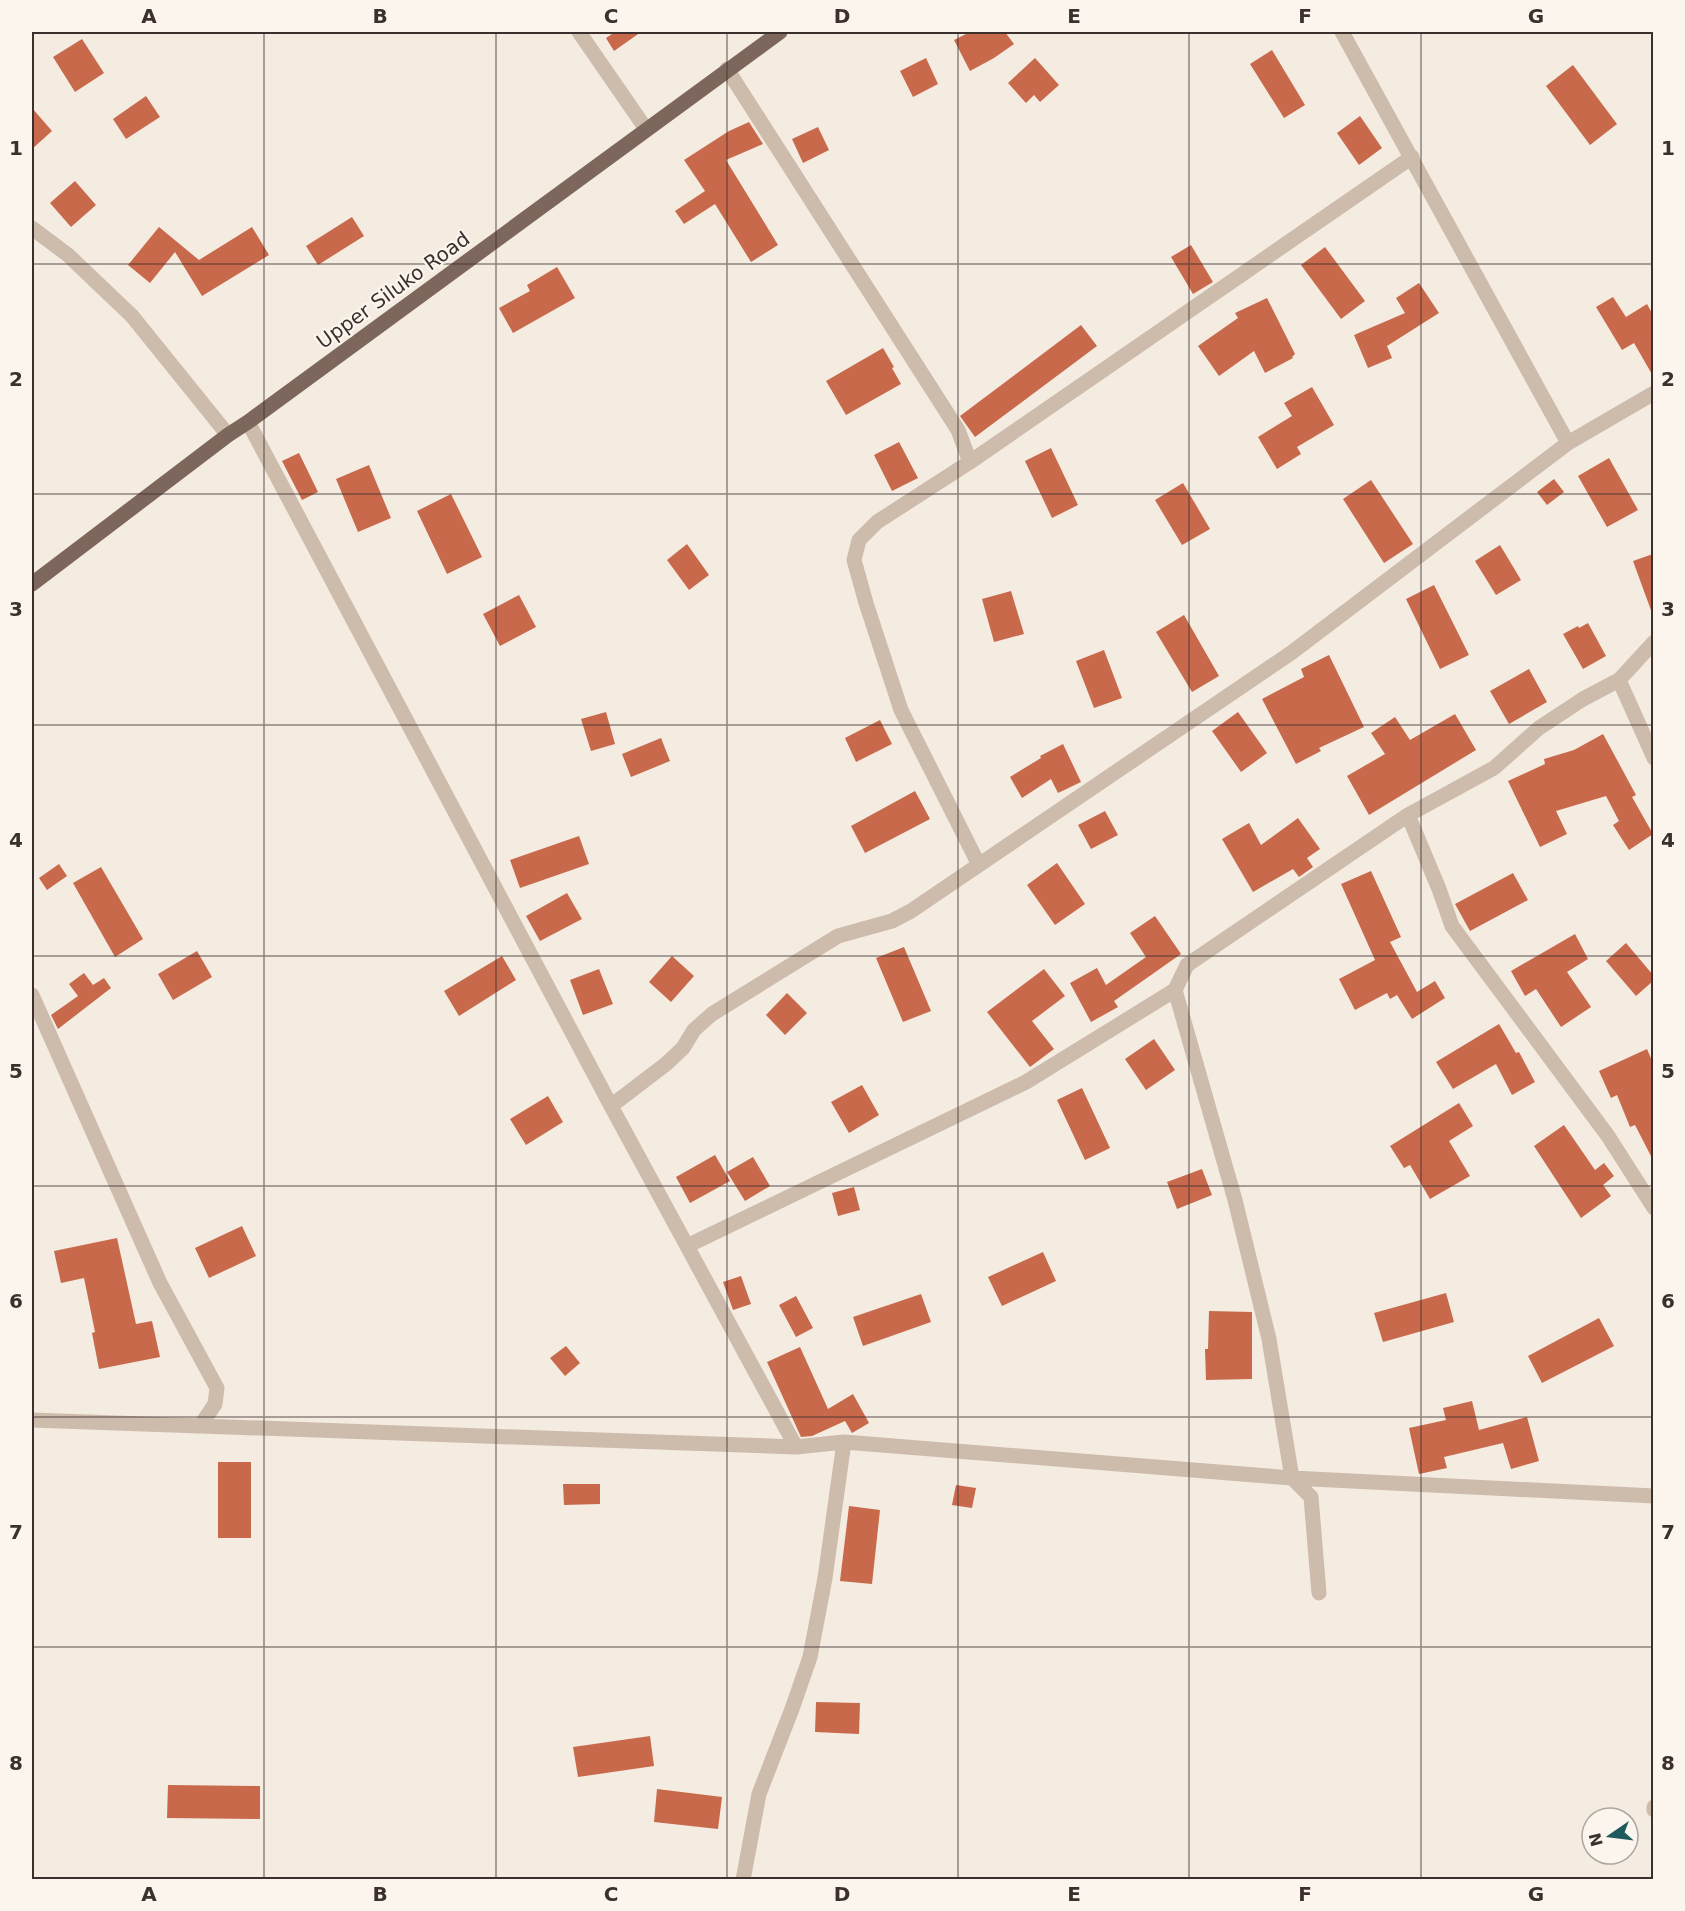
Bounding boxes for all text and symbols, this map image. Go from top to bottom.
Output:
text: A [141,4,157,28]
text: B [372,4,388,28]
text: C [604,4,618,28]
text: D [834,4,850,28]
text: E [1067,4,1081,28]
text: F [1298,4,1312,28]
text: G [1528,4,1544,28]
text: 1 [9,136,23,160]
text: 1 [1661,136,1675,160]
street label: Upper Siluko Road [312,226,474,354]
text: 2 [9,367,23,391]
text: 2 [1661,367,1675,391]
text: 3 [9,597,23,621]
text: 3 [1661,597,1675,621]
text: 4 [9,828,23,852]
text: 4 [1661,828,1675,852]
text: 5 [9,1059,23,1083]
text: 5 [1661,1059,1675,1083]
text: 6 [9,1289,23,1313]
text: 6 [1661,1289,1675,1313]
text: 7 [9,1520,23,1544]
text: 7 [1661,1520,1675,1544]
text: 8 [9,1751,23,1775]
text: 8 [1661,1751,1675,1775]
north arrow [1580,1806,1640,1866]
text: N [1585,1831,1607,1848]
text: A [141,1882,157,1906]
text: B [372,1882,388,1906]
text: C [604,1882,618,1906]
text: D [834,1882,850,1906]
text: E [1067,1882,1081,1906]
text: F [1298,1882,1312,1906]
text: G [1528,1882,1544,1906]

